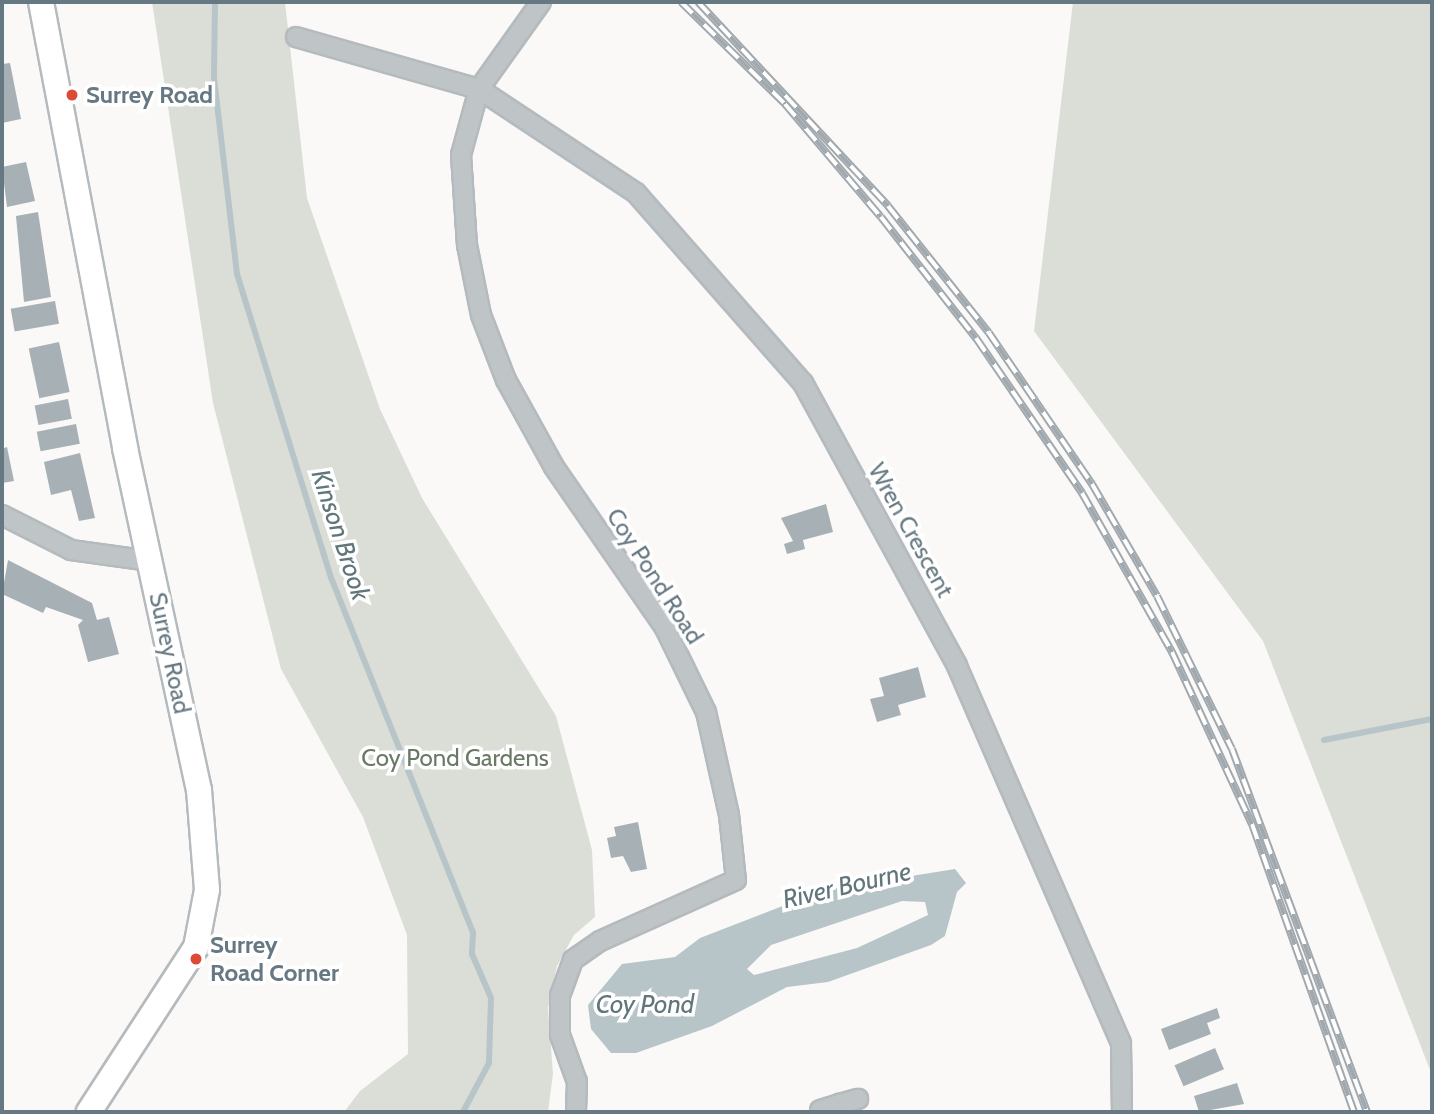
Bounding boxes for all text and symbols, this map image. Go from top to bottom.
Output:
place label: Surrey Road [86,81,213,109]
marker: Surrey Road [64,87,80,103]
street label: Wren Crescent [862,458,960,602]
water label: Kinson Brook [304,466,376,604]
street label: Coy Pond Road [601,503,709,649]
street label: Surrey Road [143,590,197,716]
park label: Coy Pond Gardens [361,744,549,772]
water label: River Bourne [780,856,914,916]
place label: Surrey Road Corner [210,931,339,987]
marker: Surrey Road Corner [188,951,204,967]
water label: Coy Pond [596,989,694,1021]

